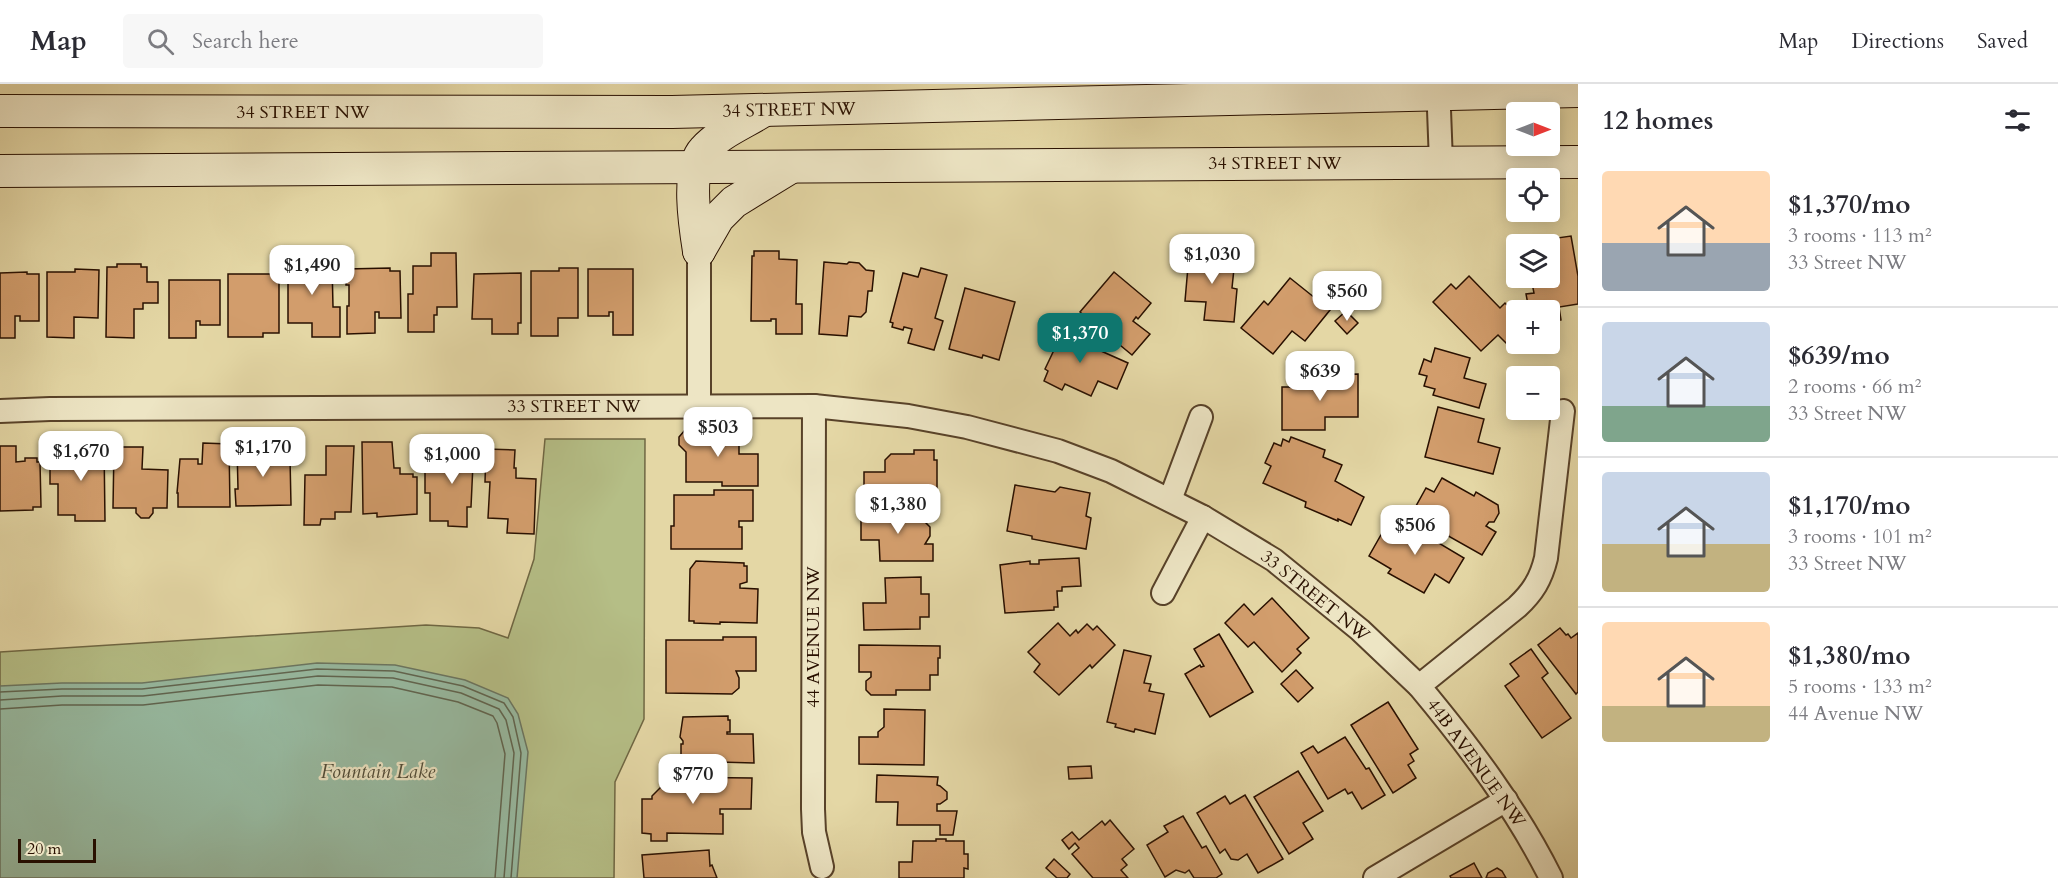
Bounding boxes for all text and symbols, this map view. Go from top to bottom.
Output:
search box [123,14,543,68]
text: Map [30,22,87,60]
icon: search [144,25,177,58]
text: Search here [192,26,299,56]
text: Map [1778,27,1818,56]
text: Directions [1851,27,1944,56]
text: Saved [1977,27,2028,56]
street label: 34 STREET NW [722,96,856,124]
street label: 34 STREET NW [236,100,370,125]
north arrow [1506,102,1560,156]
map controls [1506,102,1560,420]
text: 12 homes [1602,103,1713,138]
icon: filters [2001,104,2034,137]
street label: 34 STREET NW [1208,151,1342,176]
button: locate [1506,168,1560,222]
text: $1,370/mo [1788,187,1911,222]
icon: home [1650,195,1722,267]
text: 3 rooms · 113 m² [1788,222,1932,249]
pin: $1,030 [1163,234,1261,285]
button: layers [1506,234,1560,288]
text: $1,030 [1183,240,1241,267]
pin: $1,490 [263,245,361,296]
text: 33 Street NW [1788,249,1907,276]
text: $1,490 [283,251,341,278]
pin: $560 [1311,271,1383,322]
text: $560 [1327,277,1367,304]
button: + [1506,300,1560,354]
pin: $1,370 [1031,313,1129,364]
text: $1,370 [1051,319,1109,346]
text: $639/mo [1788,338,1890,373]
icon: home [1650,346,1722,418]
pin: $639 [1284,351,1356,402]
text: $639 [1300,357,1340,384]
button: − [1506,366,1560,420]
text: 2 rooms · 66 m² [1788,373,1921,400]
street label: 33 STREET NW [507,394,641,419]
text: 33 Street NW [1788,400,1907,427]
pin: $503 [682,407,754,458]
text: $503 [698,413,738,440]
pin: $1,170 [214,427,312,478]
pin: $1,670 [32,431,130,482]
text: $1,170 [234,433,292,460]
pin: $1,000 [403,434,501,485]
text: $1,670 [52,437,110,464]
text: $1,000 [423,440,481,467]
pin: $1,380 [849,484,947,535]
text: $1,170/mo [1788,488,1911,523]
text: $1,380 [869,490,927,517]
icon: home [1650,496,1722,568]
pin: $506 [1379,505,1451,556]
text: $506 [1395,511,1435,538]
text: 3 rooms · 101 m² [1788,523,1932,550]
street label: 33 STREET NW [1255,544,1375,648]
text: 33 Street NW [1788,550,1907,577]
street label: 44 AVENUE NW [801,566,826,708]
text: $1,380/mo [1788,638,1911,673]
icon: home [1650,646,1722,718]
text: 5 rooms · 133 m² [1788,673,1932,700]
street label: 44B AVENUE NW [1421,693,1531,833]
text: 44 Avenue NW [1788,700,1923,727]
pin: $770 [657,754,729,805]
water label: Fountain Lake [321,758,436,785]
text: $770 [673,760,713,787]
scale bar [18,836,96,864]
text: 20 m [27,838,61,860]

